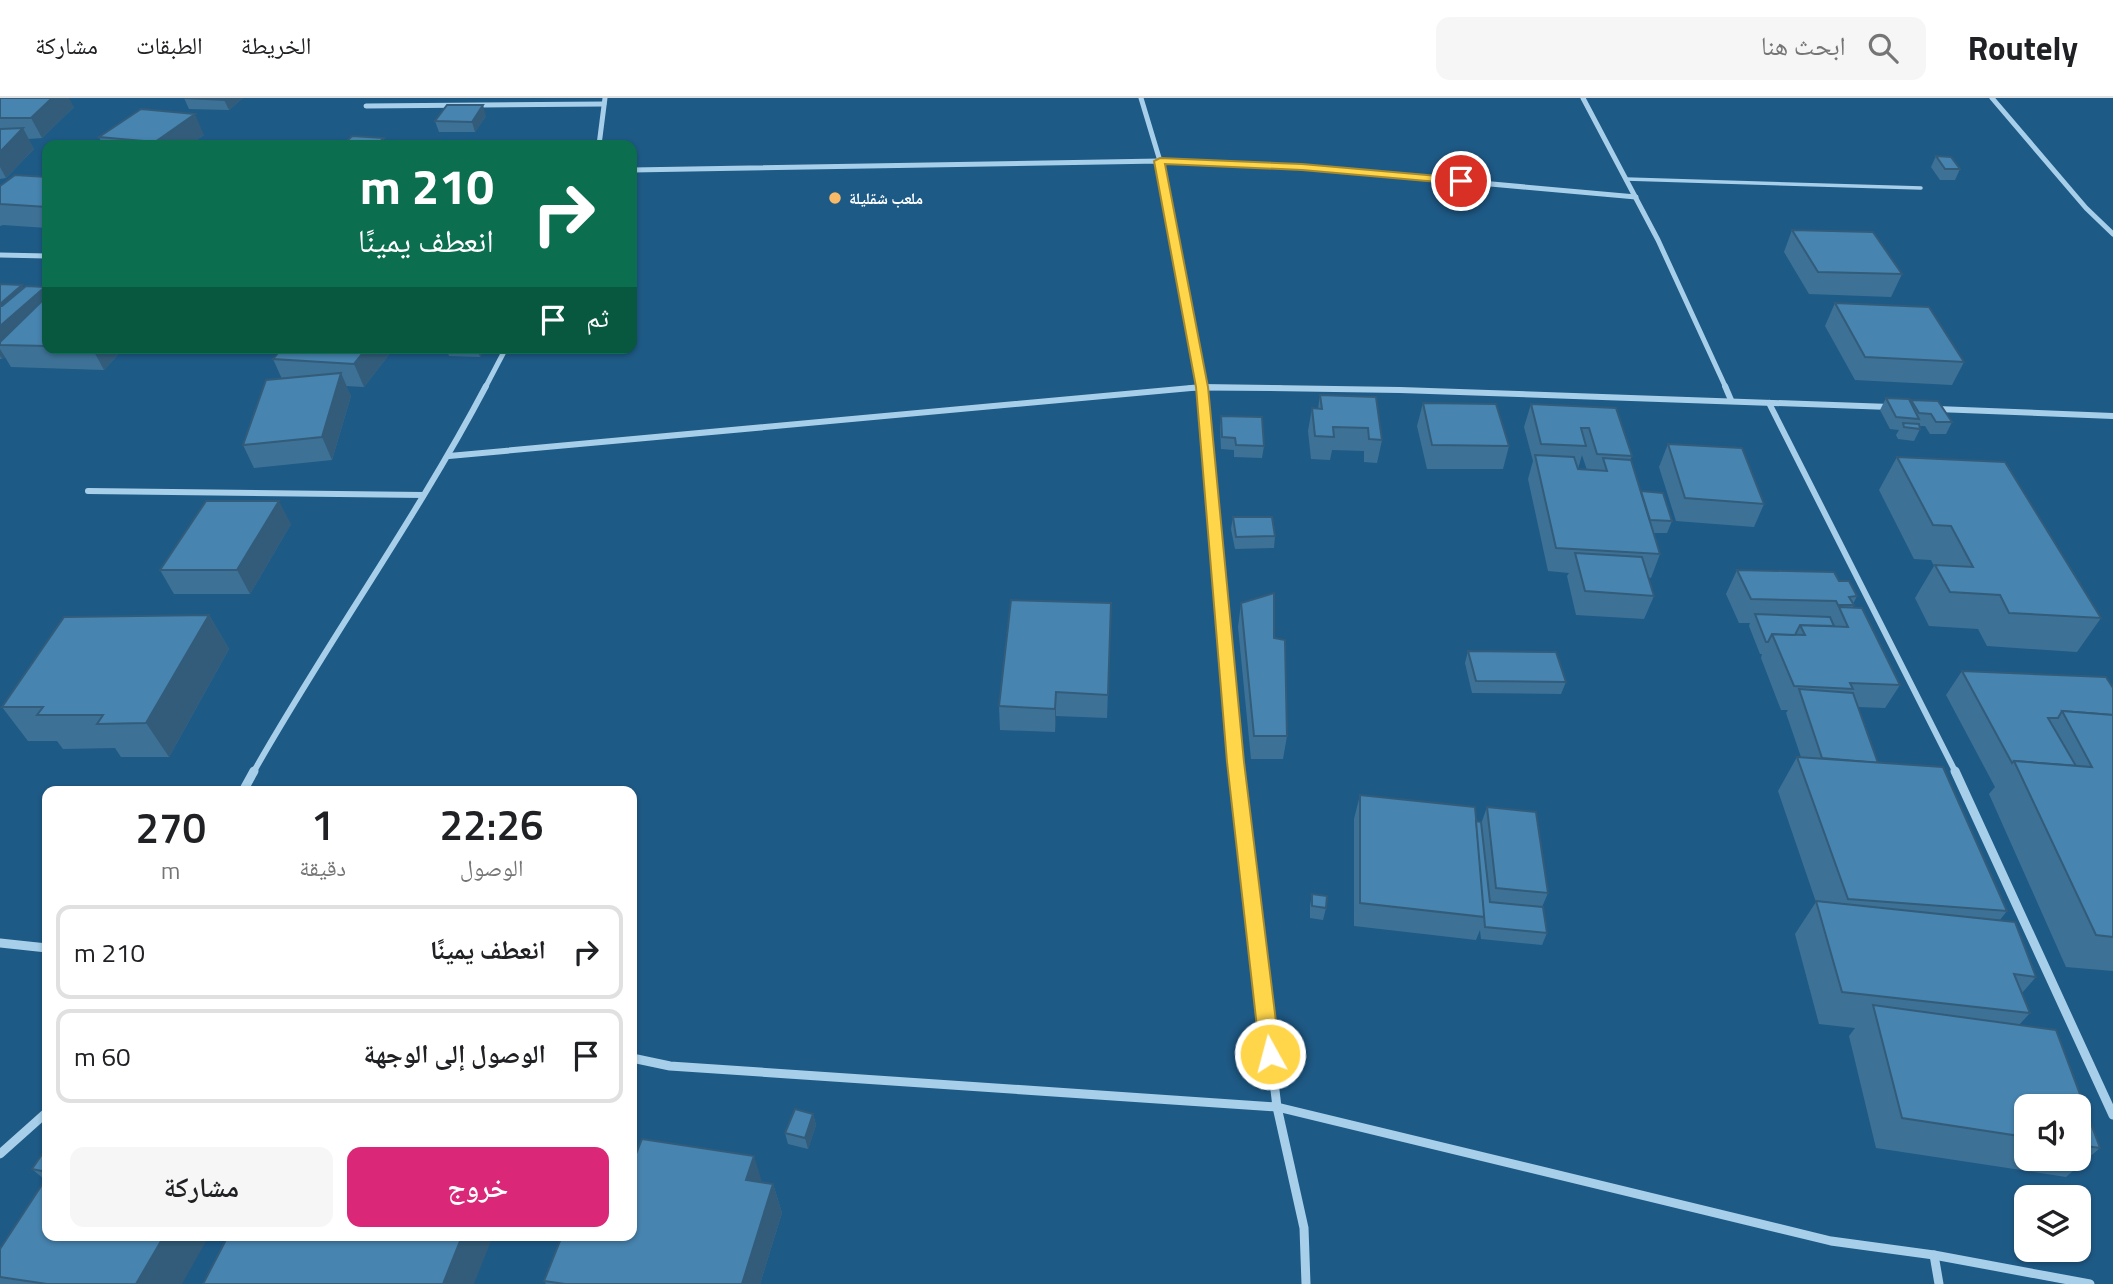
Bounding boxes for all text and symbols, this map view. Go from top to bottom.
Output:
search box [1436,17,1926,80]
text: Routely [1968,23,2078,73]
text: ابحث هنا [1761,26,1846,65]
text: مشاركة [35,27,98,63]
text: الطبقات [136,27,203,63]
text: الخريطة [241,27,311,63]
icon: search [1864,29,1902,67]
text: 210 m [360,148,494,223]
pin [1431,151,1491,211]
icon: arrive [1442,162,1480,200]
icon: right [518,168,609,259]
place label: ملعب شقليلة [849,186,923,210]
marker: ملعب شقليلة [827,190,843,206]
text: انعطف يمينًا [358,216,494,264]
text: ثم [586,298,609,337]
icon: arrive [534,301,572,339]
text: 1 [311,792,335,856]
text: 22:26 [440,792,544,856]
text: 270 [135,795,206,859]
text: دقيقة [299,850,346,885]
text: الوصول [460,850,523,885]
text: m [161,853,180,888]
text: انعطف يمينًا [430,930,546,969]
text: 210 m [74,933,145,972]
icon: right [567,933,605,971]
position arrow [1233,1017,1307,1091]
text: الوصول إلى الوجهة [364,1034,546,1073]
text: 60 m [74,1037,131,1076]
icon: arrive [567,1037,605,1075]
map controls [2014,1094,2091,1262]
button: sound [2014,1094,2091,1171]
button: مشاركة [70,1147,333,1227]
button: خروج [347,1147,609,1227]
button: layers [2014,1185,2091,1262]

